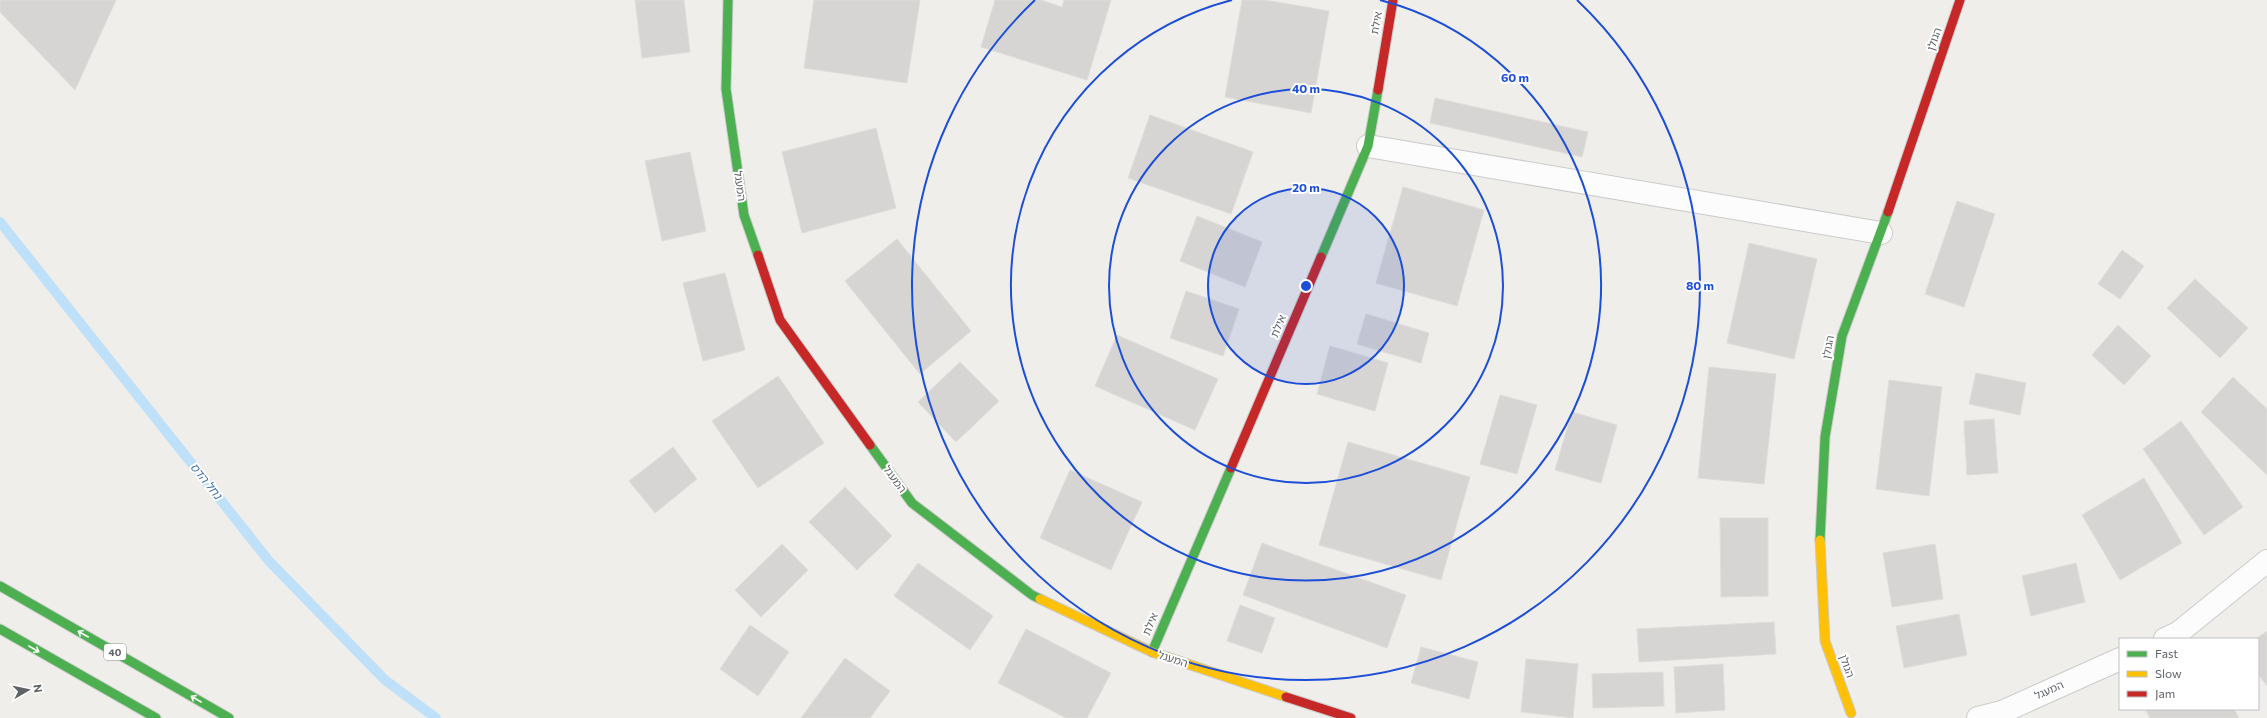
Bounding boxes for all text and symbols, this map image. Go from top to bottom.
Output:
street label: אילת [1367,10,1384,35]
street label: הגולן [1924,25,1944,52]
text: 60 m [1501,70,1529,84]
text: 40 m [1292,81,1320,95]
street label: המעגל [732,170,749,202]
text: 20 m [1292,180,1320,194]
text: 80 m [1686,278,1714,292]
centre of rings [1299,279,1313,293]
street label: אילת [1267,313,1288,339]
street label: הגולן [1819,334,1836,360]
water label: נחל הדס [188,459,226,502]
street label: המעגל [881,463,910,495]
street label: אילת [1139,611,1160,637]
one-way arrow [77,629,89,637]
legend [2119,638,2259,710]
road number: 40 [104,644,126,660]
one-way arrow [28,645,40,653]
text: Fast [2155,646,2178,660]
street label: המעגל [1157,648,1190,669]
street label: הגולן [1837,652,1858,679]
text: Slow [2155,666,2182,680]
north arrow [8,670,48,710]
street label: המעגל [2032,677,2065,702]
text: N [31,683,45,693]
text: Jam [2155,686,2175,701]
one-way arrow [190,694,202,702]

